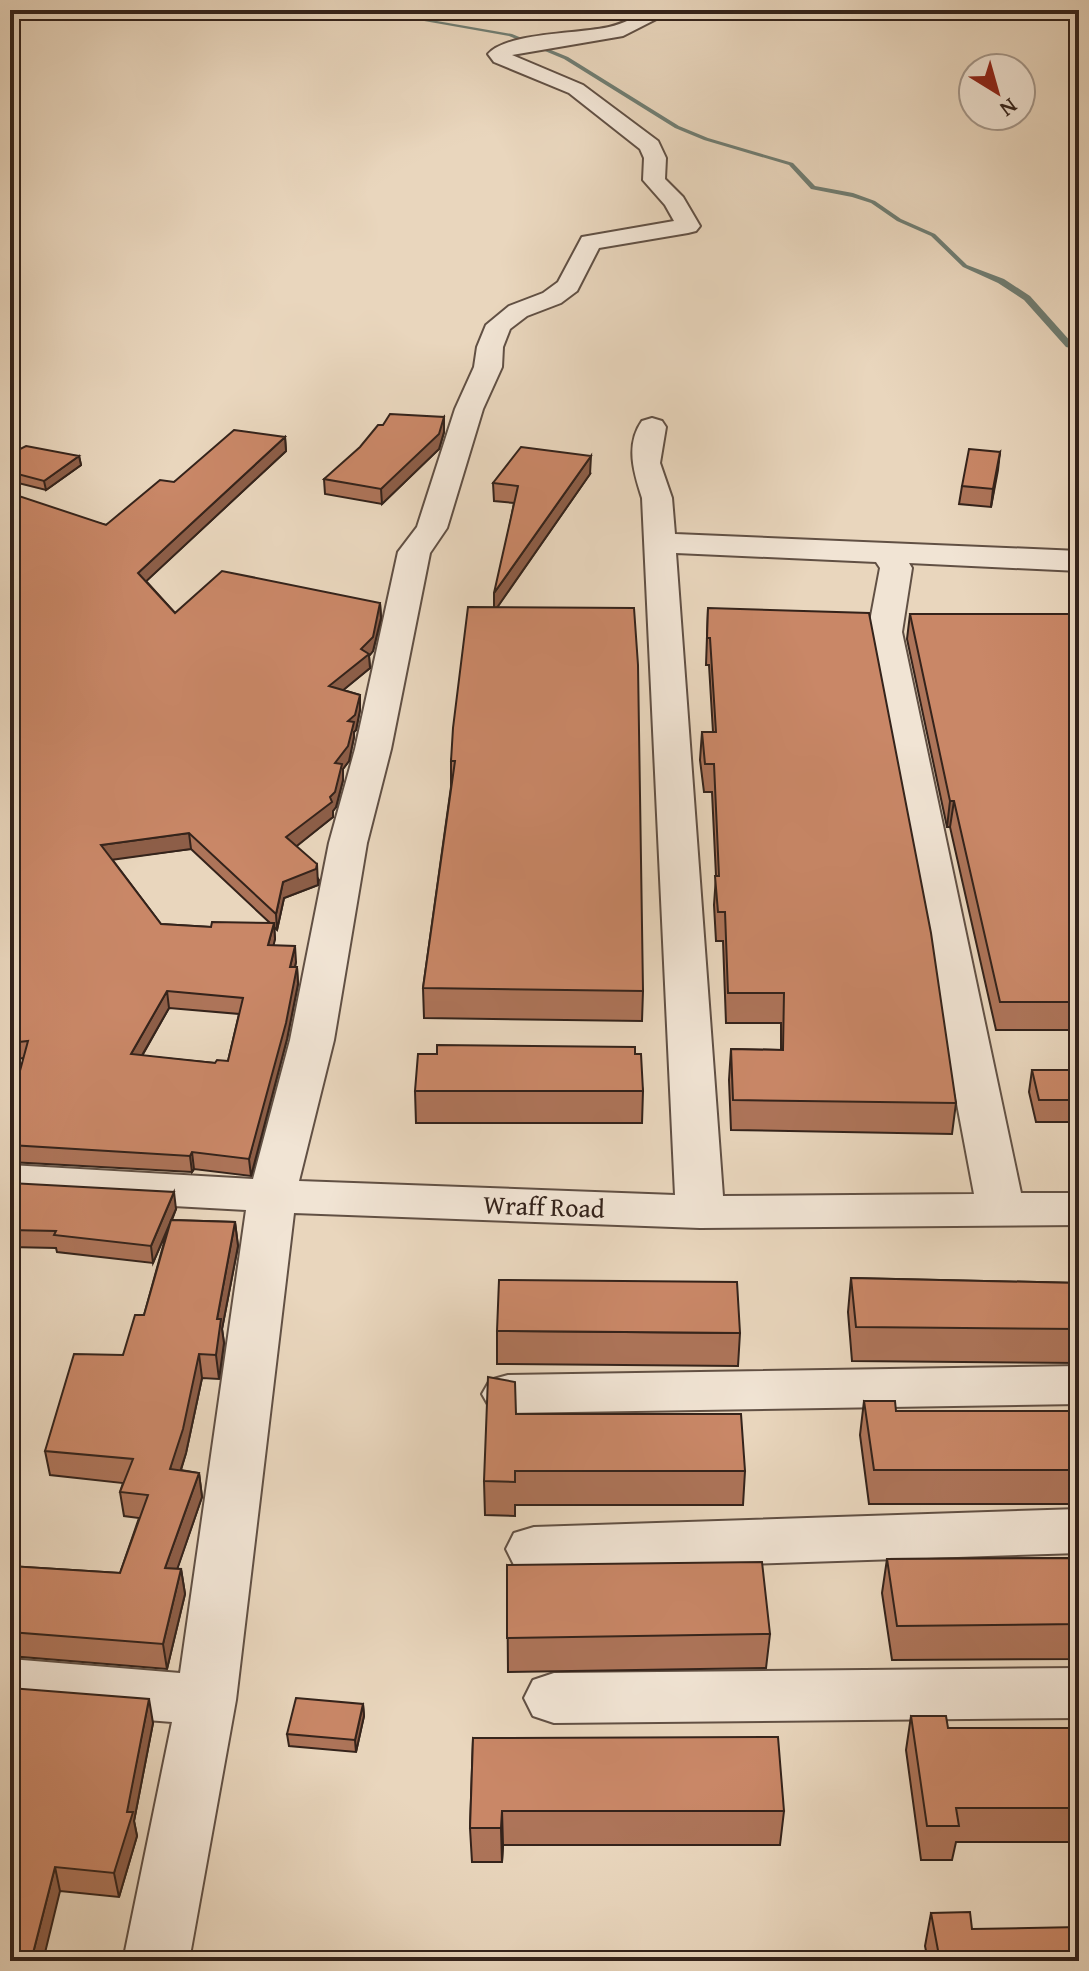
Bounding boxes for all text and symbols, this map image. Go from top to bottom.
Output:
north arrow [957,52,1037,132]
text: N [993,91,1025,125]
street label: Wraff Road [483,1184,606,1228]

